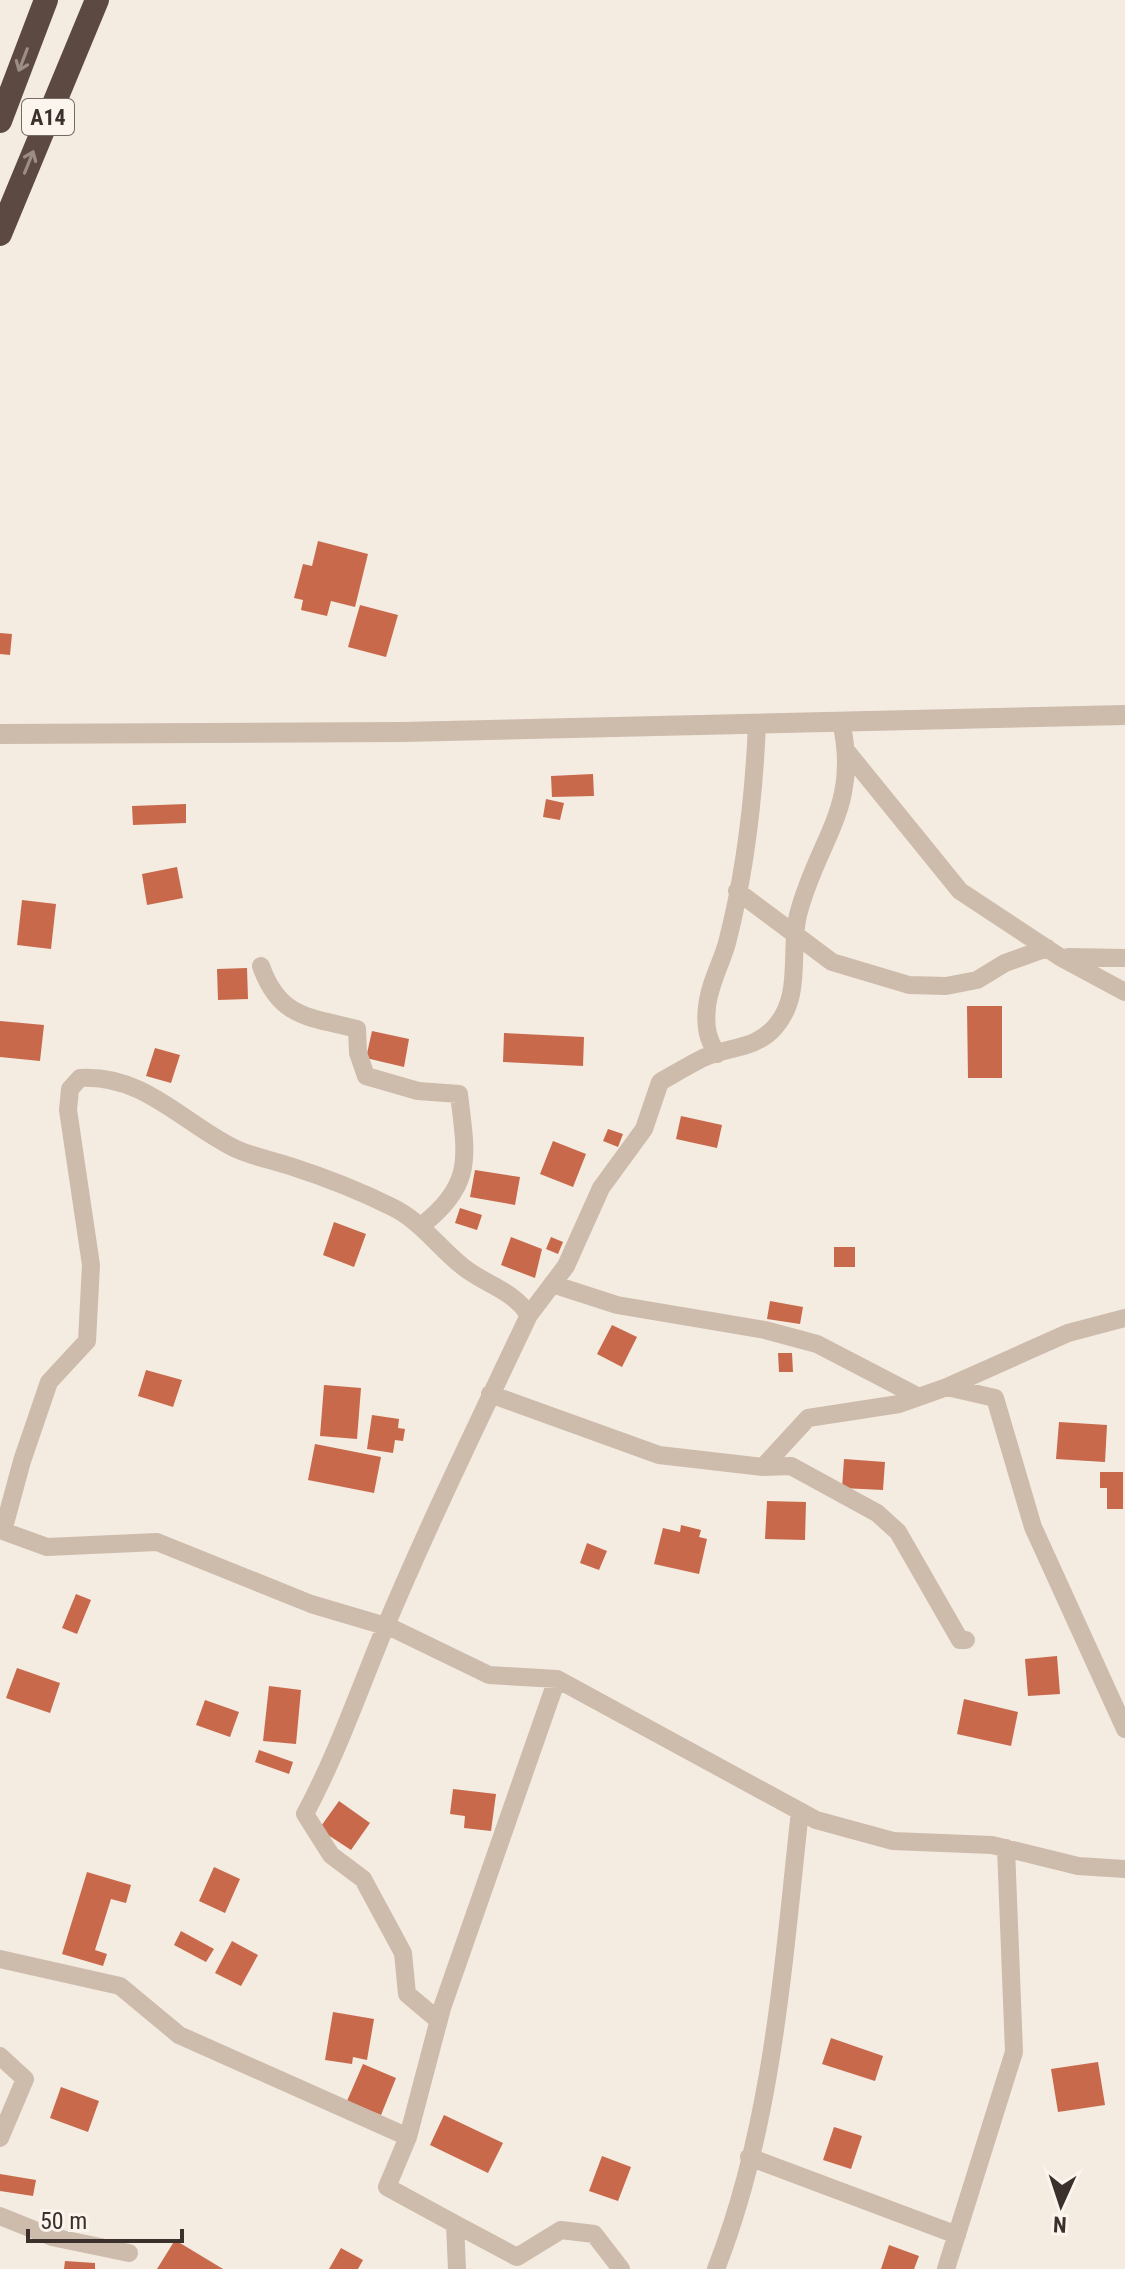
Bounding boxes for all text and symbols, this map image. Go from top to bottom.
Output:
one-way arrow [15,47,29,72]
road number: A14 [22,99,74,135]
one-way arrow [23,150,38,175]
north arrow [1021,2165,1101,2245]
scale bar [28,2193,182,2243]
text: 50 m [40,2207,87,2235]
text: N [1053,2212,1067,2237]

